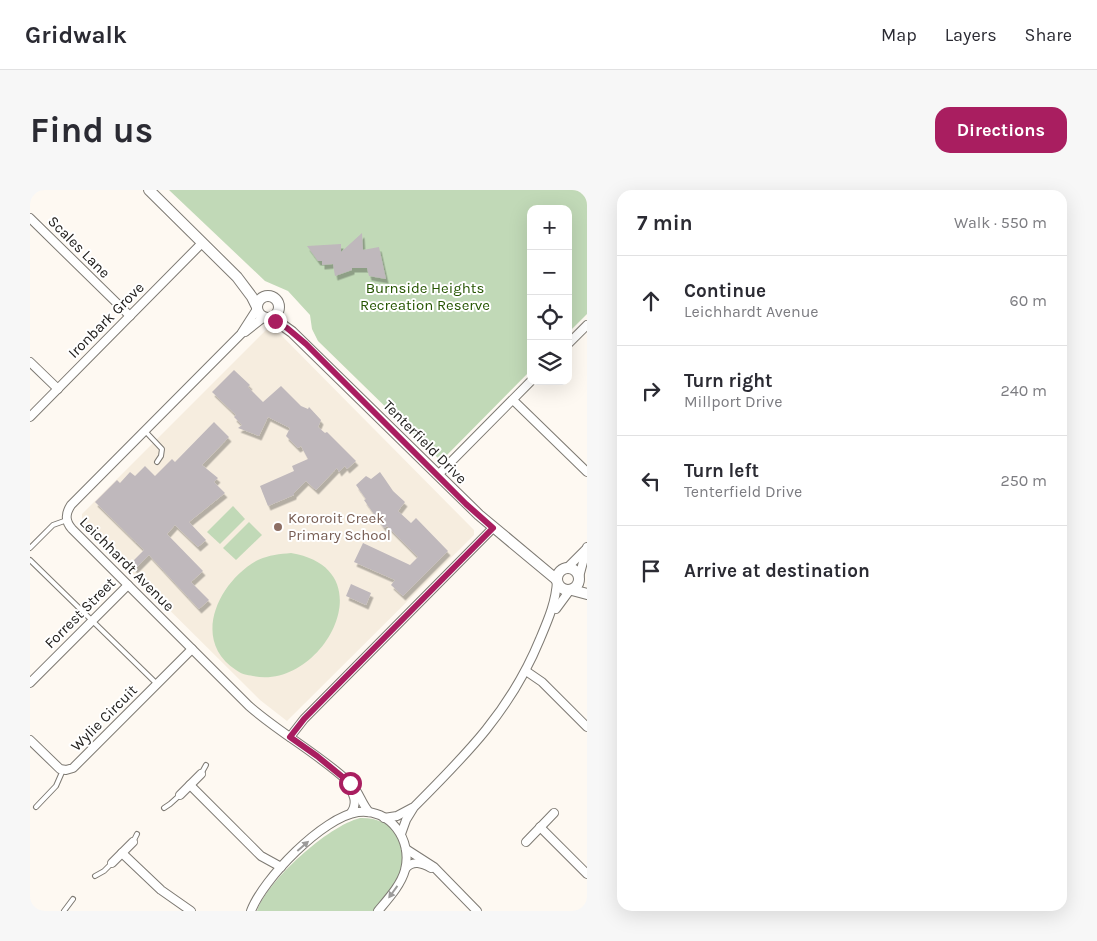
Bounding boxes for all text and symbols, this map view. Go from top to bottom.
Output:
text: Gridwalk [25,21,127,49]
text: Map [881,24,917,46]
text: Layers [945,24,997,46]
text: Share [1025,24,1072,46]
button: Directions [935,107,1067,153]
text: Find us [30,110,153,151]
map controls [527,205,572,385]
button: + [527,205,572,250]
text: 7 min [637,211,693,235]
street label: Scales Lane [44,212,114,282]
text: Walk · 550 m [954,213,1047,232]
button: − [527,250,572,295]
street label: Ironbark Grove [64,278,148,362]
park label: Burnside Heights Recreation Reserve [360,279,490,314]
text: Continue [684,280,766,302]
icon: ahead [637,287,665,315]
text: 60 m [1010,291,1047,310]
button: locate [527,295,572,340]
text: Leichhardt Avenue [684,302,819,321]
route end [264,310,287,333]
button: layers [527,340,572,385]
text: Turn right [684,370,773,392]
icon: right [637,377,665,405]
text: 240 m [1001,381,1047,400]
text: Millport Drive [684,392,782,411]
street label: Tenterfield Drive [379,396,471,488]
text: Turn left [684,460,759,482]
icon: left [637,467,665,495]
text: 250 m [1000,471,1047,490]
text: Tenterfield Drive [684,482,802,501]
place label: Kororoit Creek Primary School [288,509,391,544]
street label: Leichhardt Avenue [76,513,178,615]
marker: Kororoit Creek Primary School [272,521,284,533]
icon: arrive [637,557,665,585]
text: Arrive at destination [684,560,870,582]
street label: Forrest Street [41,574,119,652]
street label: Wylie Circuit [67,681,141,755]
route start [339,772,362,795]
one-way arrow [296,840,308,852]
one-way arrow [387,885,398,898]

